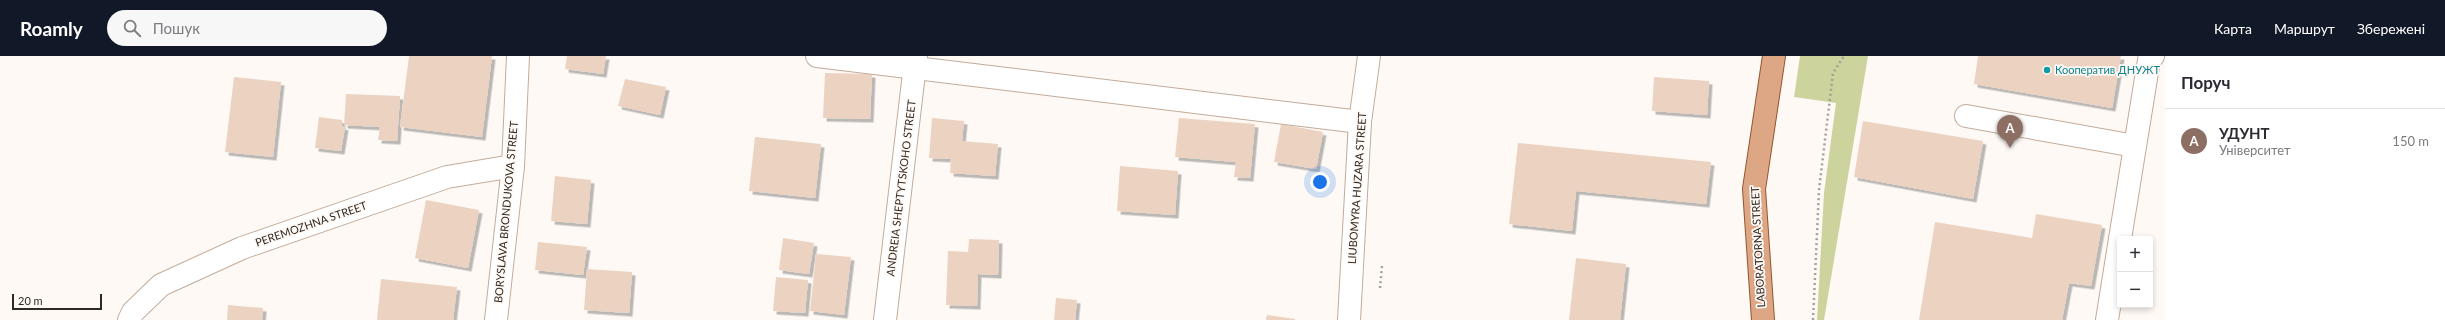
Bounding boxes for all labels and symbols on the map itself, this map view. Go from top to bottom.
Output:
place label: Кооператив ДНУЖТ [2055,63,2160,76]
marker: Кооператив ДНУЖТ [2042,65,2052,75]
street label: ANDREIA SHEPTYTSKOHO STREET [883,98,918,277]
street label: LIUBOMYRA HUZARA STREET [1345,111,1368,264]
pin: A [1997,115,2023,148]
street label: BORYSLAVA BRONDUKOVA STREET [491,120,520,303]
your location [1310,172,1330,192]
street label: LABORATORNA STREET [1748,186,1767,308]
street label: PEREMOZHNA STREET [253,198,369,249]
scale bar [12,292,102,311]

